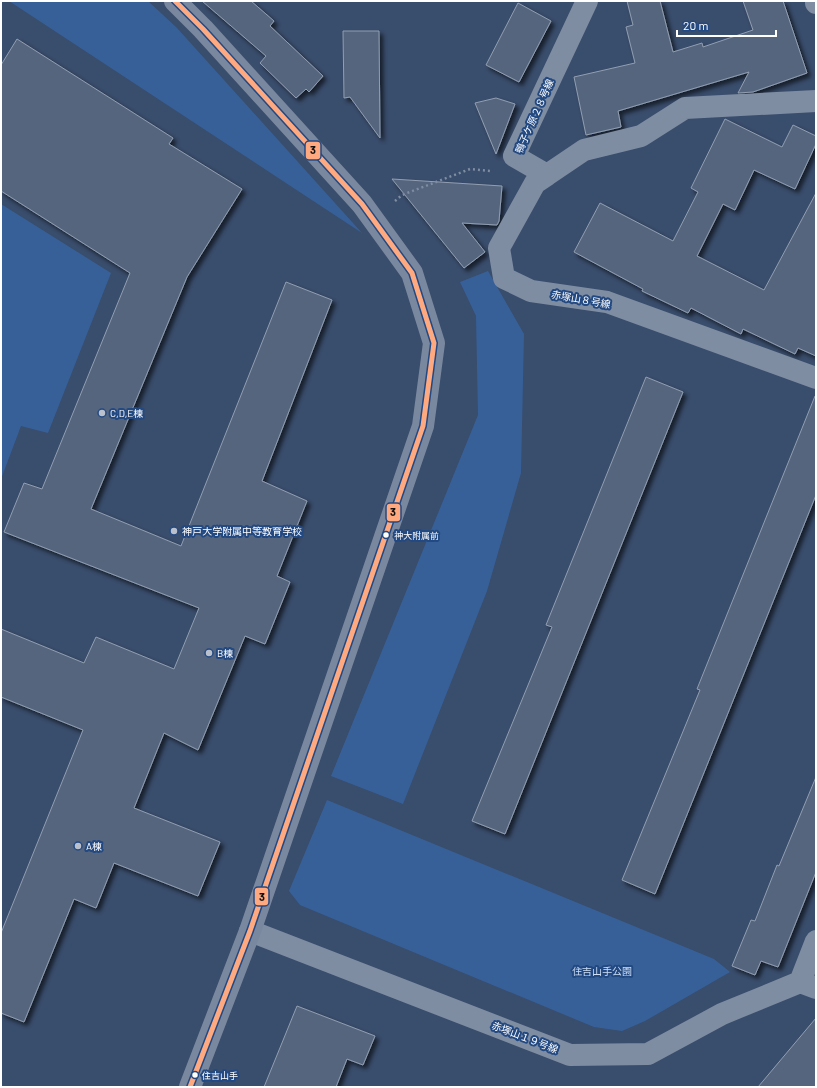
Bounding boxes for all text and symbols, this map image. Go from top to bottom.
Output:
scale bar [677,12,776,38]
text: 20 m [683,18,709,32]
street label: 鴨子ケ原２８号線 [512,77,556,155]
line badge: 3 [305,141,321,160]
text: 3 [310,143,316,156]
street label: 赤塚山８号線 [550,288,612,310]
place label: C,D,E棟 [110,407,143,419]
marker: C,D,E棟 [97,408,107,418]
line badge: 3 [386,503,401,522]
text: 3 [390,505,396,518]
place label: 神戸大学附属中等教育学校 [182,525,302,537]
marker: 神戸大学附属中等教育学校 [169,526,179,536]
marker: 神大附属前 [381,530,391,540]
place label: 神大附属前 [394,530,439,541]
place label: B棟 [217,647,233,659]
marker: B棟 [204,648,214,658]
place label: A棟 [86,840,102,852]
marker: A棟 [73,841,83,851]
line badge: 3 [254,887,269,906]
text: 3 [259,890,265,903]
park label: 住吉山手公園 [572,965,632,977]
street label: 赤塚山１９号線 [490,1019,560,1055]
marker: 住吉山手 [190,1070,200,1080]
place label: 住吉山手 [201,1070,238,1081]

